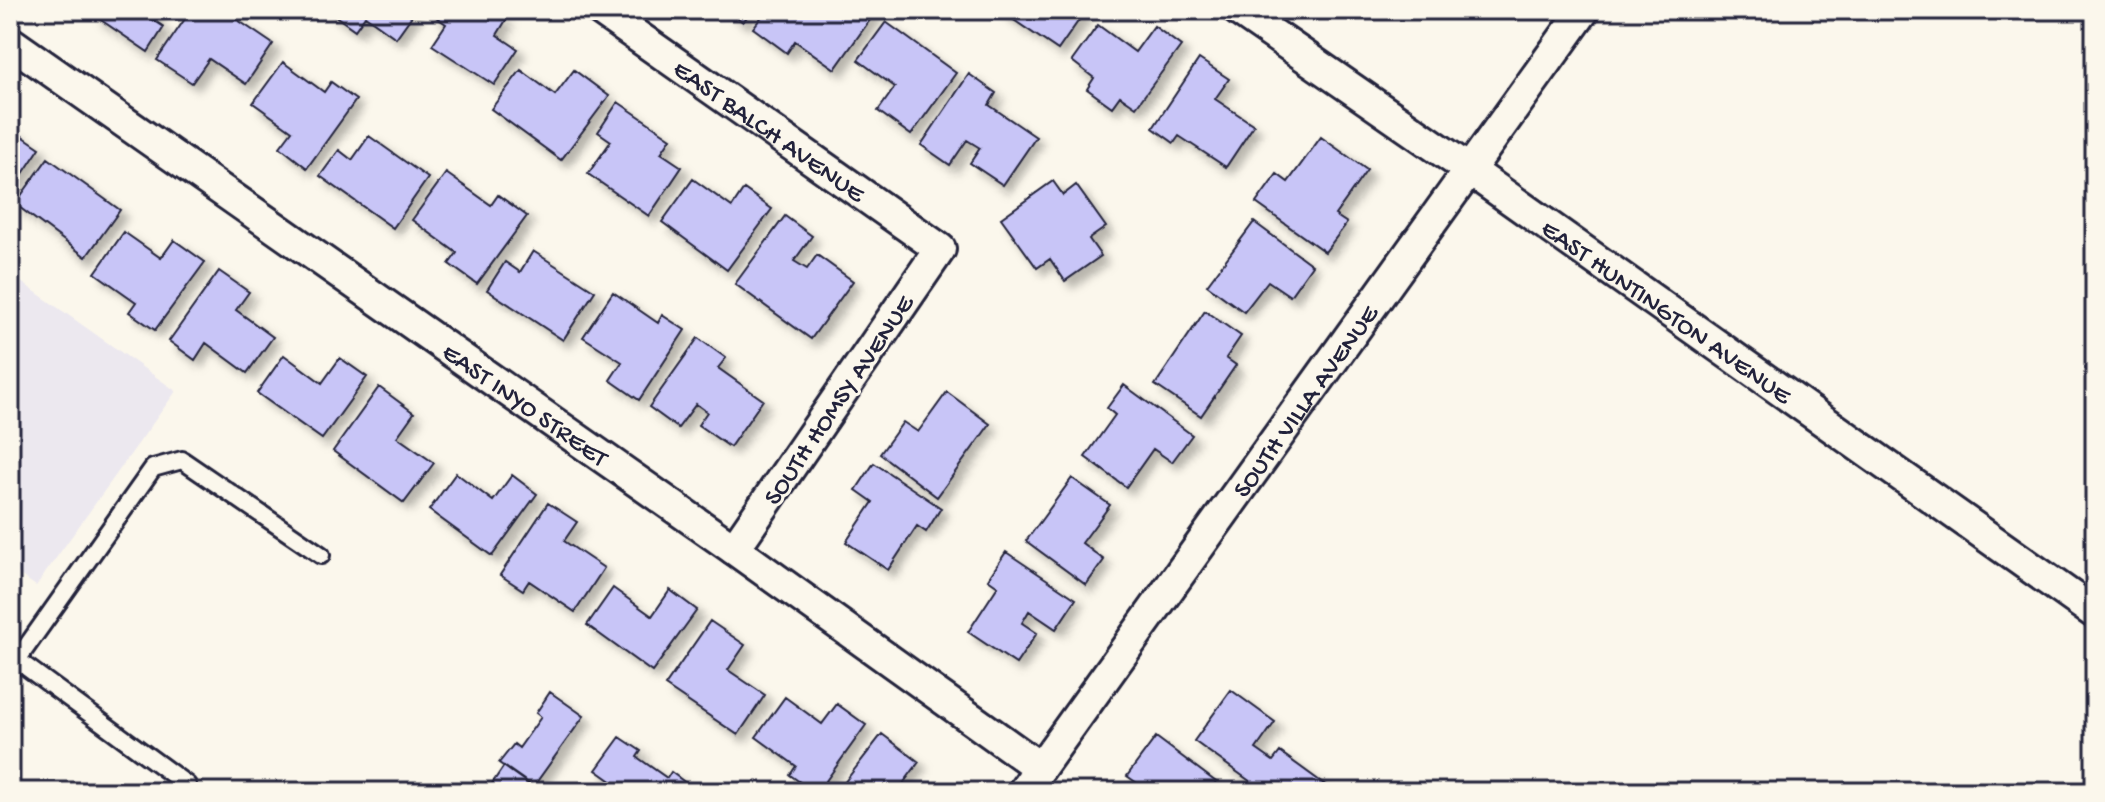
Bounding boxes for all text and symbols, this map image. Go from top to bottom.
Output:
street label: EAST BALCH AVENUE [666,55,870,212]
street label: EAST HUNTINGTON AVENUE [1534,215,1797,414]
street label: SOUTH HOMSY AVENUE [759,290,923,512]
street label: SOUTH VILLA AVENUE [1228,300,1388,505]
street label: EAST INYO STREET [435,338,613,476]

